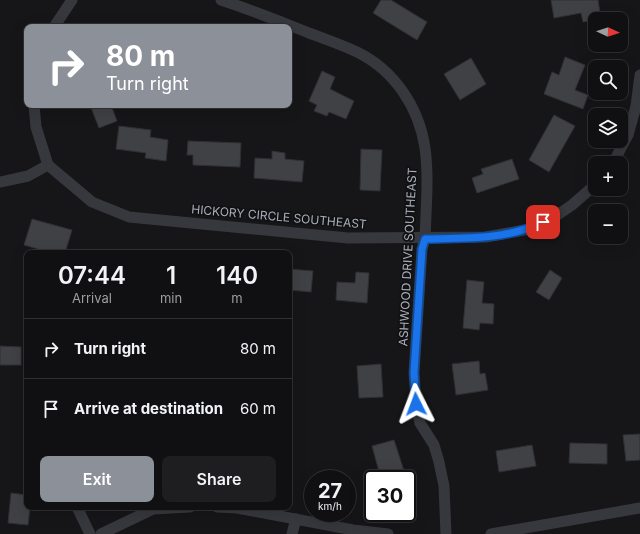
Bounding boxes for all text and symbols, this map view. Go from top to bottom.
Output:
north arrow [588,12,628,52]
map controls [588,12,628,244]
text: 80 m [106,39,175,73]
icon: right [40,40,92,92]
button: search [588,60,628,100]
text: Turn right [106,73,189,94]
button: layers [588,108,628,148]
button: + [588,156,628,196]
street label: ASHWOOD DRIVE SOUTHEAST [395,167,420,347]
street label: HICKORY CIRCLE SOUTHEAST [191,201,368,232]
button: − [588,204,628,244]
pin [526,205,560,239]
icon: arrive [532,211,554,233]
text: 07:44 [58,261,126,290]
text: 1 [166,261,176,290]
text: 140 [216,261,258,290]
text: Arrival [72,290,112,306]
text: min [160,290,182,306]
text: m [231,290,243,306]
icon: right [40,338,62,360]
text: Turn right [74,339,146,358]
text: 80 m [240,339,276,358]
position arrow [395,383,437,425]
icon: arrive [40,398,62,420]
text: Arrive at destination [74,399,223,418]
text: 60 m [240,399,276,418]
button: Exit [40,456,154,502]
button: Share [162,456,276,502]
speed limit sign: 30 [364,470,416,522]
text: 27 [318,479,342,503]
text: km/h [318,500,342,512]

